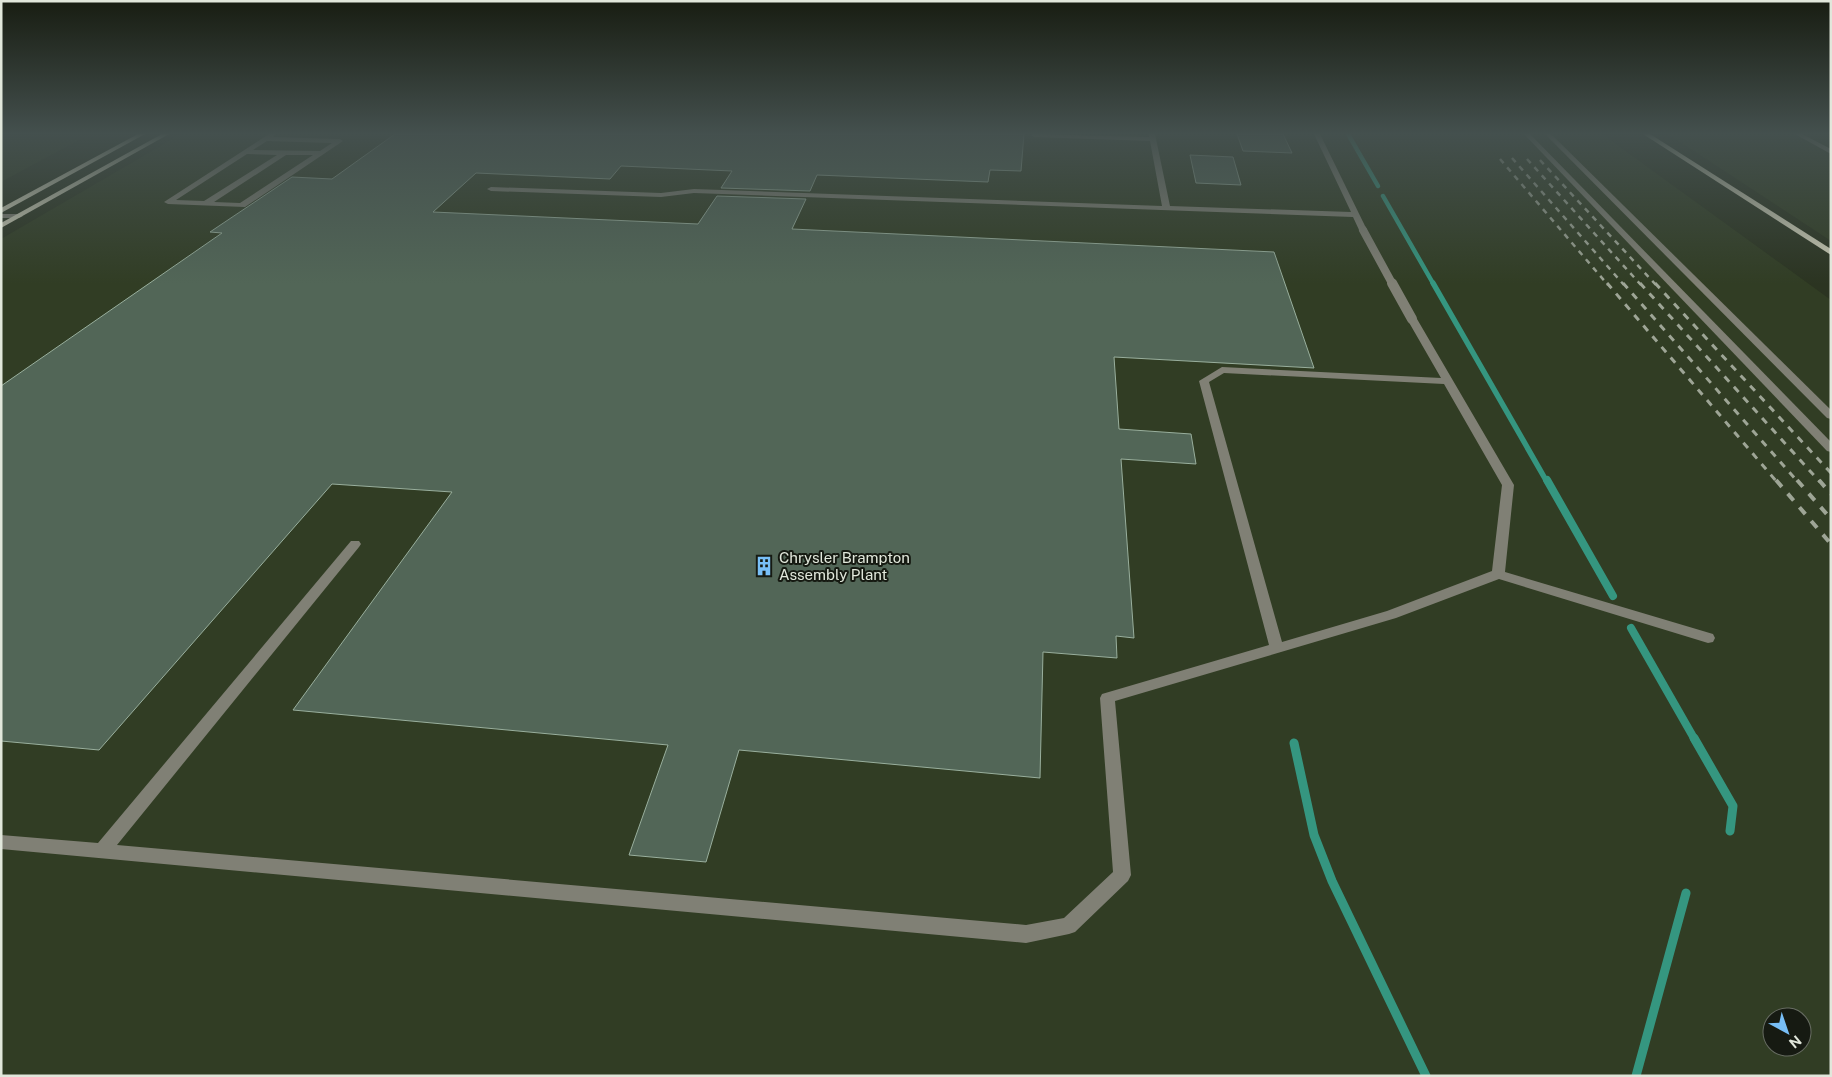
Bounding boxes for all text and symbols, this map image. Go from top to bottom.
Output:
place label: Chrysler Brampton Assembly Plant [779,549,910,583]
building icon: Chrysler Brampton Assembly Plant [753,555,775,577]
north arrow [1762,1007,1812,1057]
text: N [1786,1032,1805,1052]

